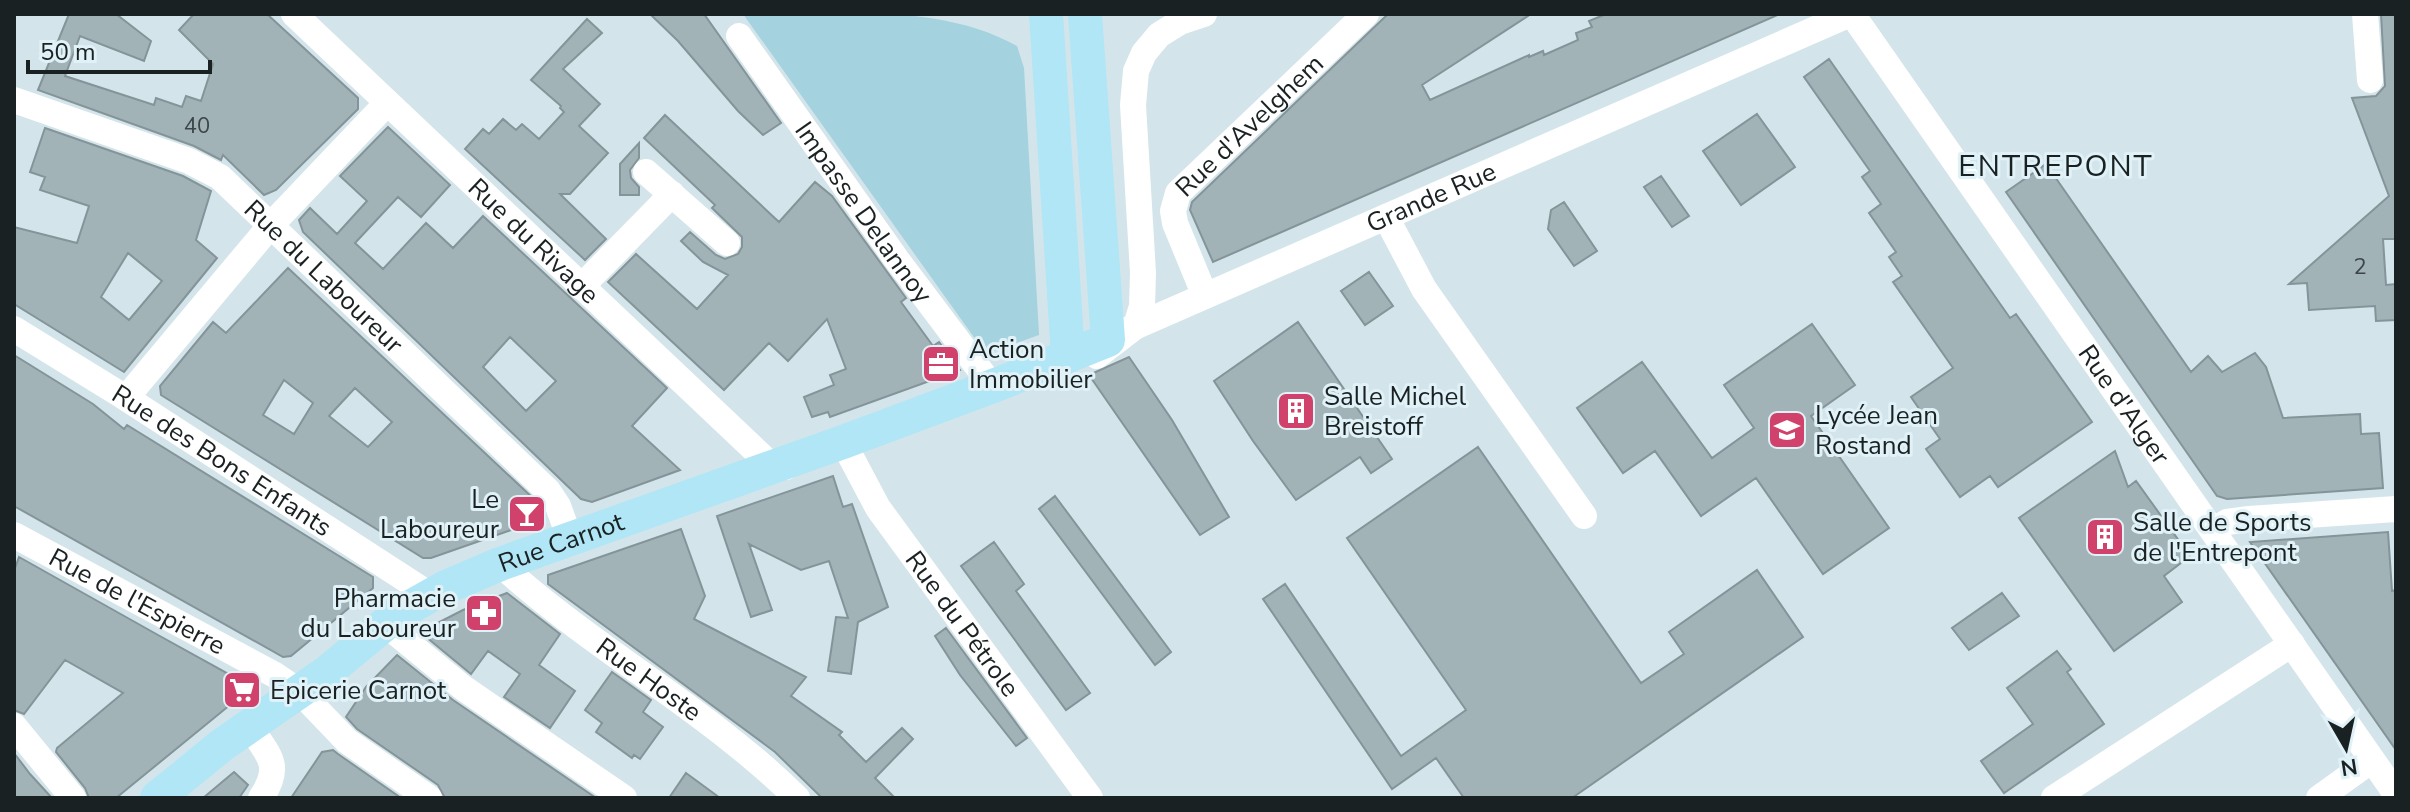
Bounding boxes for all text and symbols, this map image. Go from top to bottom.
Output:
scale bar [28,24,210,74]
text: 50 m [40,36,96,68]
street label: Rue d'Avelghem [1168,47,1331,205]
house number: 40 [184,111,210,141]
street label: Impasse Delannoy [787,115,941,311]
district label: ENTREPONT [1958,146,2154,187]
street label: Grande Rue [1361,154,1502,241]
street label: Rue du Rivage [460,171,607,312]
street label: Rue du Laboureur [236,192,411,362]
house number: 2 [2353,252,2367,282]
place label: Action Immobilier [969,332,1093,397]
street label: Rue d'Alger [2070,338,2178,472]
office icon: Action Immobilier [920,343,962,385]
street label: Rue des Bons Enfants [105,377,338,545]
place label: Salle Michel Breistoff [1324,379,1466,444]
building icon: Salle Michel Breistoff [1275,390,1317,432]
place label: Lycée Jean Rostand [1815,398,1938,463]
school or university icon: Lycée Jean Rostand [1766,409,1808,451]
place label: Le Laboureur [380,482,500,547]
bar icon: Le Laboureur [506,493,548,535]
street label: Rue Carnot [494,504,630,581]
place label: Salle de Sports de l'Entrepont [2133,505,2311,570]
building icon: Salle de Sports de l'Entrepont [2084,516,2126,558]
street label: Rue de l'Espierre [43,540,232,663]
street label: Rue du Pétrole [897,544,1027,704]
place label: Pharmacie du Laboureur [301,581,457,646]
pharmacy icon: Pharmacie du Laboureur [463,592,505,634]
street label: Rue Hoste [589,630,709,729]
supermarket icon: Epicerie Carnot [221,669,263,711]
place label: Epicerie Carnot [270,673,447,708]
north arrow [2306,708,2386,788]
text: N [2338,751,2359,783]

